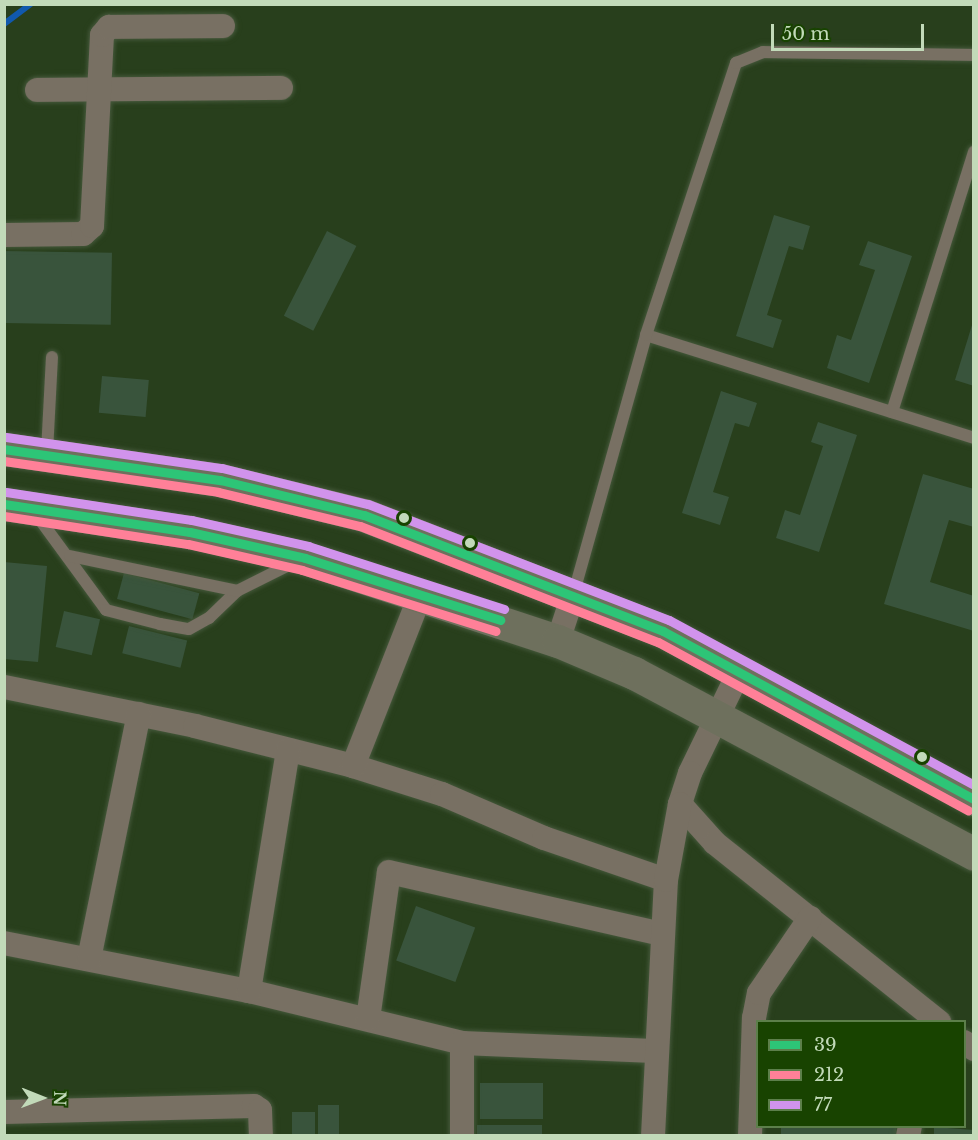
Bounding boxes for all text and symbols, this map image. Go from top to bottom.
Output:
scale bar [774,12,927,50]
text: 50 m [782,23,830,45]
unlabelled marker [398,512,410,524]
unlabelled marker [464,537,476,549]
unlabelled marker [916,751,928,763]
legend [756,1020,966,1128]
text: 39 [814,1034,837,1056]
text: 212 [814,1064,844,1086]
north arrow [12,1068,72,1128]
text: N [50,1091,70,1106]
text: 77 [814,1094,832,1116]

